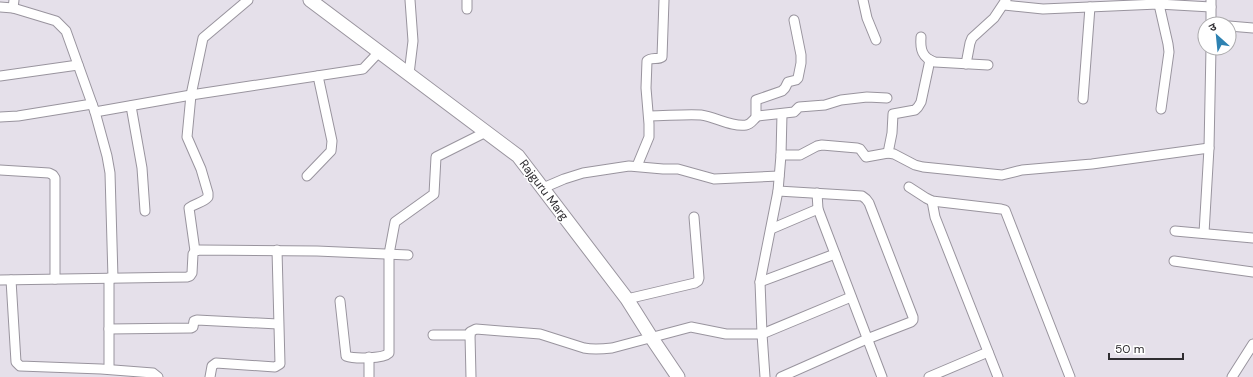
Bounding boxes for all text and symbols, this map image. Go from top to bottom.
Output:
north arrow [1197,16,1237,56]
text: उ [1206,19,1219,35]
street label: Rajguru Marg [516,156,572,224]
scale bar [1109,335,1183,361]
text: 50 m [1115,341,1144,357]

